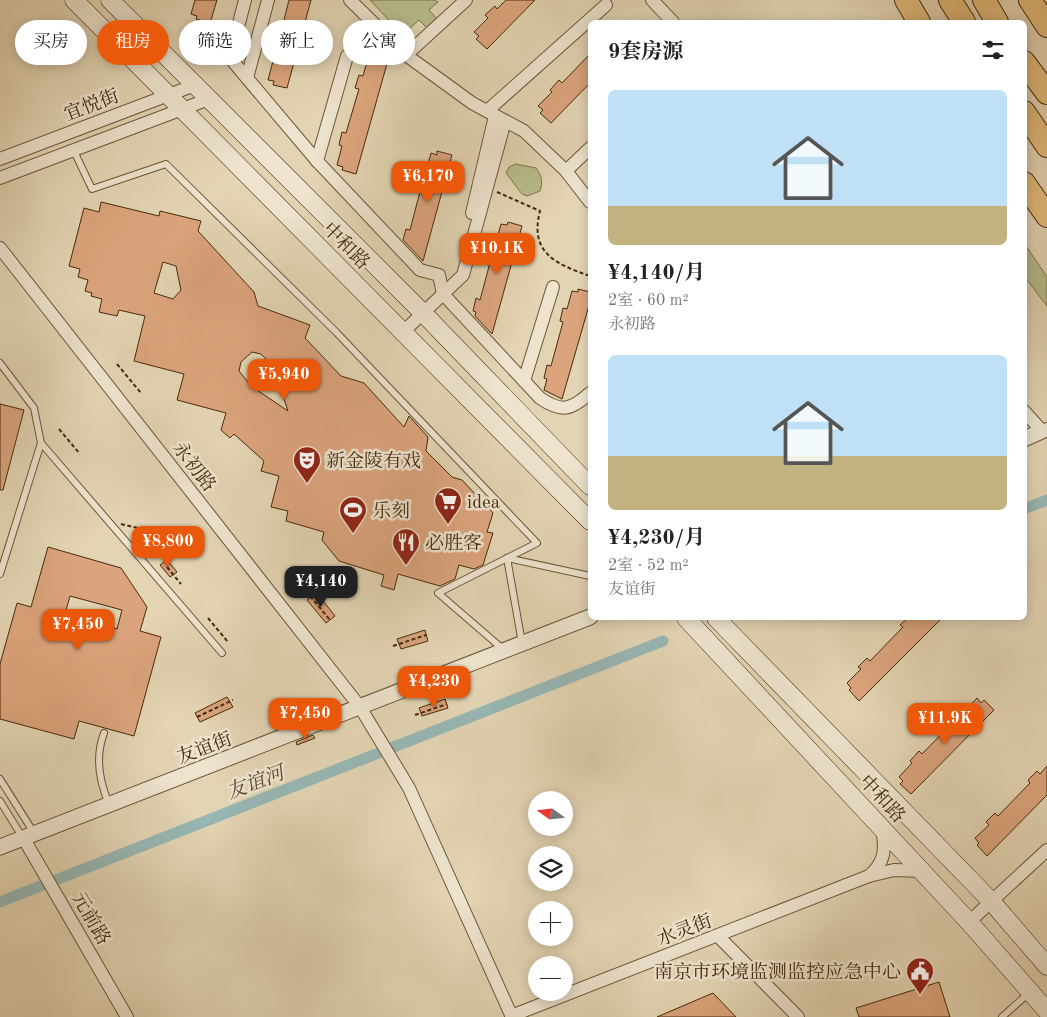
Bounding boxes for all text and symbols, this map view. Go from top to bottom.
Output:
chip: 买房 [15,20,87,65]
chip: 租房 [97,20,169,65]
chip: 筛选 [179,20,251,65]
chip: 新上 [261,20,333,65]
chip: 公寓 [343,20,415,65]
icon: filters [979,36,1007,64]
text: 9套房源 [608,42,683,63]
street label: 宜悦街 [61,85,122,125]
icon: home [763,123,853,213]
pin: ¥6,170 [387,160,469,203]
text: ¥6,170 [403,169,453,185]
street label: 中和路 [318,218,374,274]
pin: ¥10.1K [456,232,538,275]
text: ¥10.1K [470,241,524,257]
text: ¥4,140/月 [608,263,705,284]
text: 2室 · 60 m² [608,293,689,309]
text: 永初路 [608,317,656,333]
pin: ¥5,940 [243,358,325,401]
text: ¥5,940 [259,367,309,383]
icon: home [763,388,853,478]
street label: 永初路 [168,438,220,496]
theatre icon: 新金陵有戏 [292,445,322,484]
place label: 新金陵有戏 [326,450,421,472]
supermarket icon: idea [433,486,463,525]
place label: idea [467,494,501,513]
sports icon: 乐刻 [338,495,368,534]
place label: 乐刻 [372,501,410,522]
pin: ¥8,800 [127,526,209,568]
restaurant icon: 必胜客 [391,527,421,566]
text: ¥4,230/月 [608,528,705,549]
place label: 必胜客 [425,533,482,554]
text: ¥8,800 [143,534,193,550]
text: 2室 · 52 m² [608,558,689,574]
pin: ¥4,140 [280,566,362,608]
text: ¥4,140 [296,574,346,590]
text: 友谊街 [608,582,656,598]
pin: ¥7,450 [37,608,119,651]
text: ¥7,450 [53,617,103,633]
pin: ¥4,230 [393,666,475,708]
text: ¥4,230 [409,674,459,690]
pin: ¥7,450 [264,698,346,740]
pin: ¥11.9K [904,702,986,745]
text: ¥7,450 [280,706,330,722]
text: ¥11.9K [918,711,972,727]
street label: 友谊街 [174,727,235,768]
water label: 友谊河 [223,761,290,804]
street label: 中和路 [855,771,909,827]
north arrow [528,791,572,836]
map controls [528,791,573,1001]
button: layers [528,846,573,891]
street label: 元前路 [67,889,114,949]
button: + [528,901,573,946]
street label: 水灵街 [654,910,715,950]
button: − [528,956,573,1001]
public building icon: 南京市环境监测监控应急中心 [905,956,935,995]
place label: 南京市环境监测监控应急中心 [654,961,901,983]

